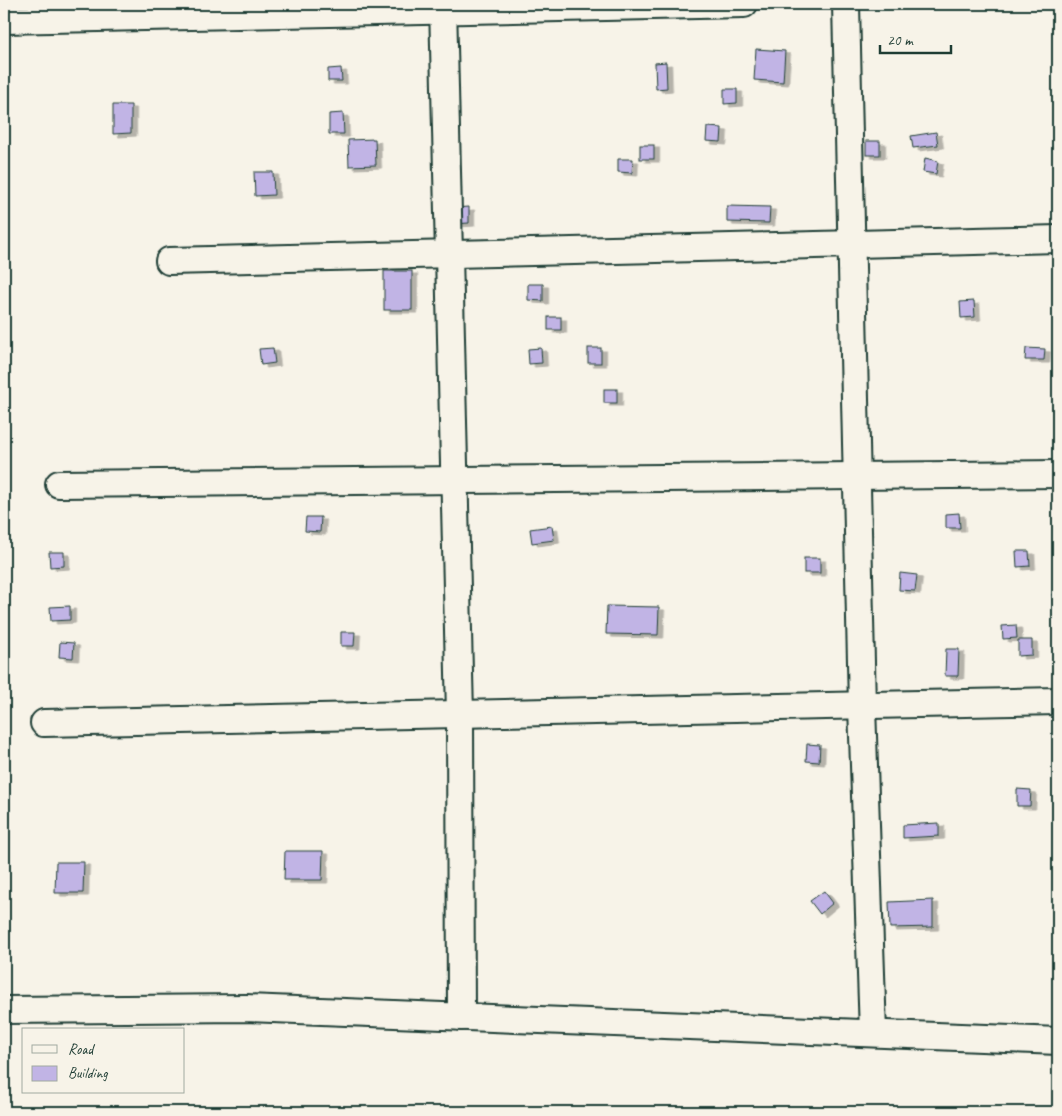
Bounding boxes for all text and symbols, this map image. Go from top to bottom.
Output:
scale bar [880,22,951,54]
text: 20 m [887,31,914,50]
legend [22,1028,185,1094]
text: Road [68,1040,95,1059]
text: Building [68,1064,108,1083]

